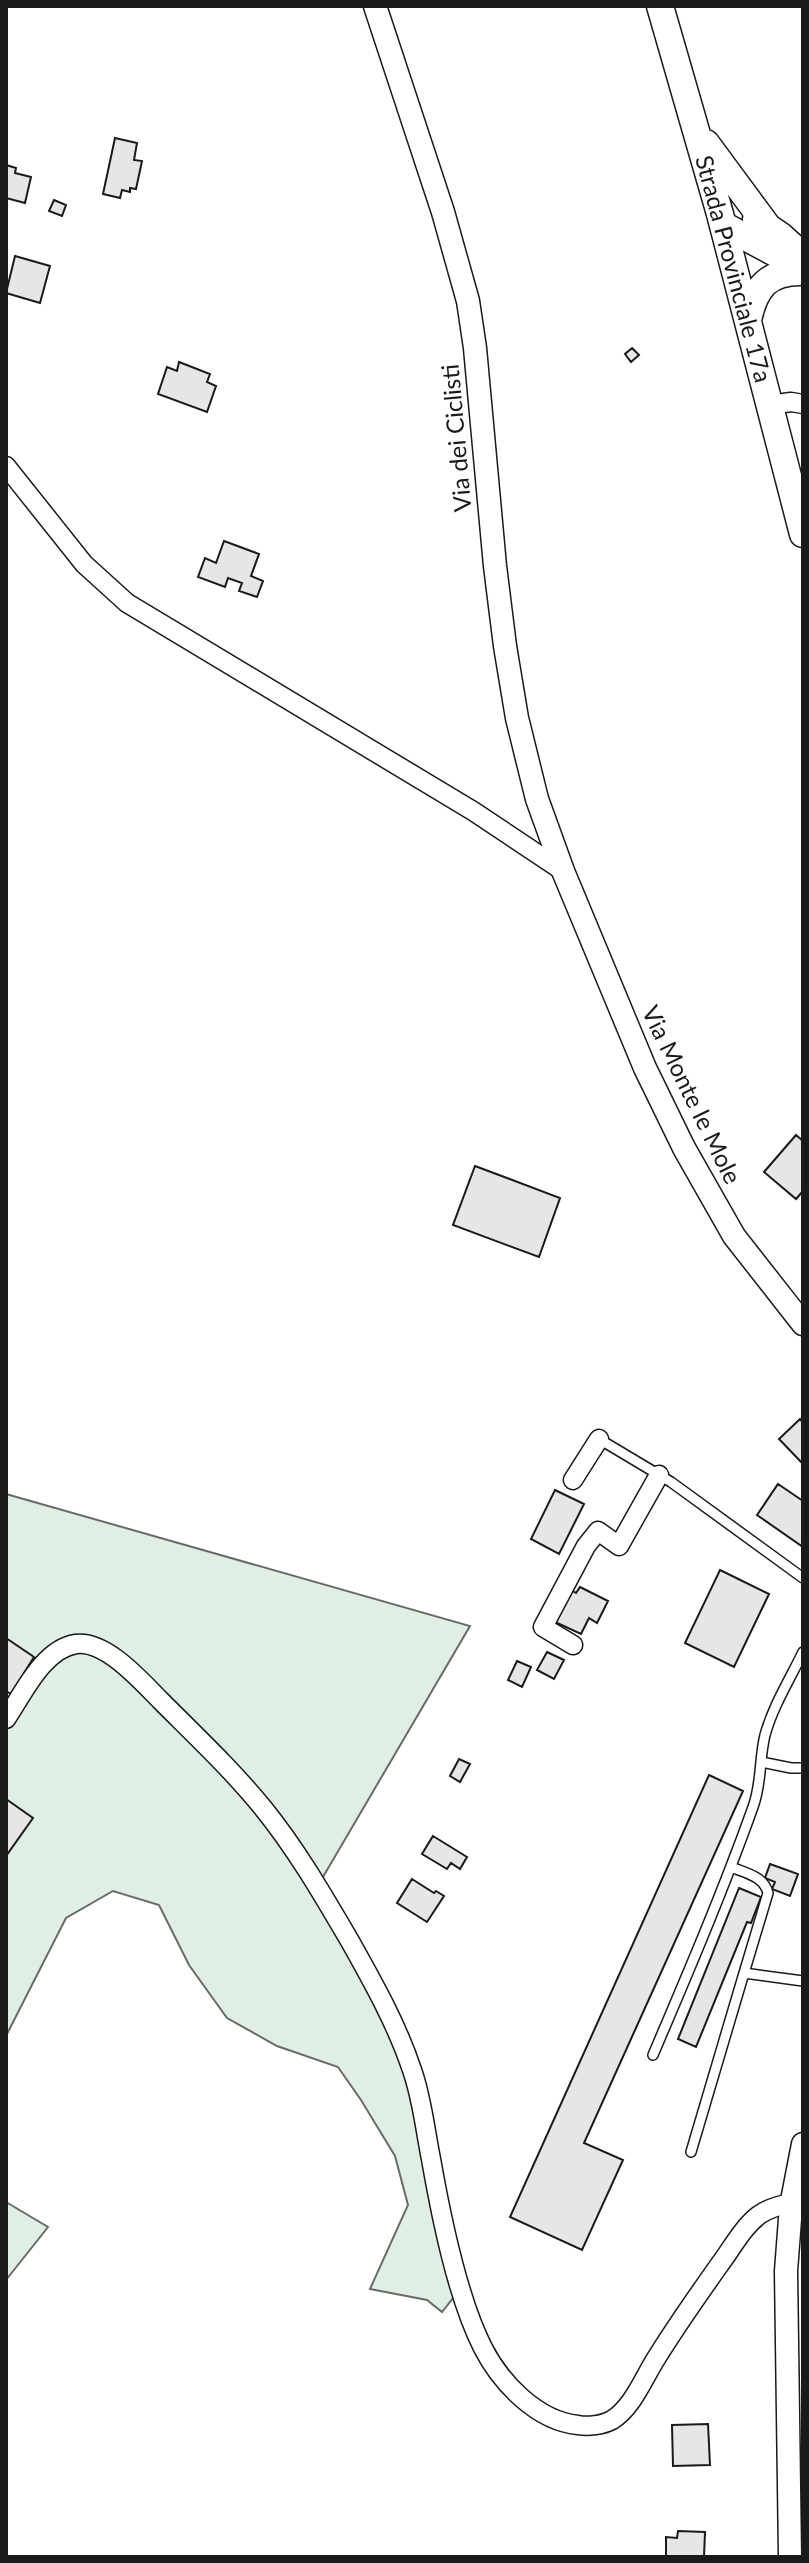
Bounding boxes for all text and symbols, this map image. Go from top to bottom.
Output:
street label: Strada Provinciale 17a [690,152,779,385]
street label: Via dei Ciclisti [435,363,476,513]
street label: Via Monte le Mole [637,1001,748,1188]

